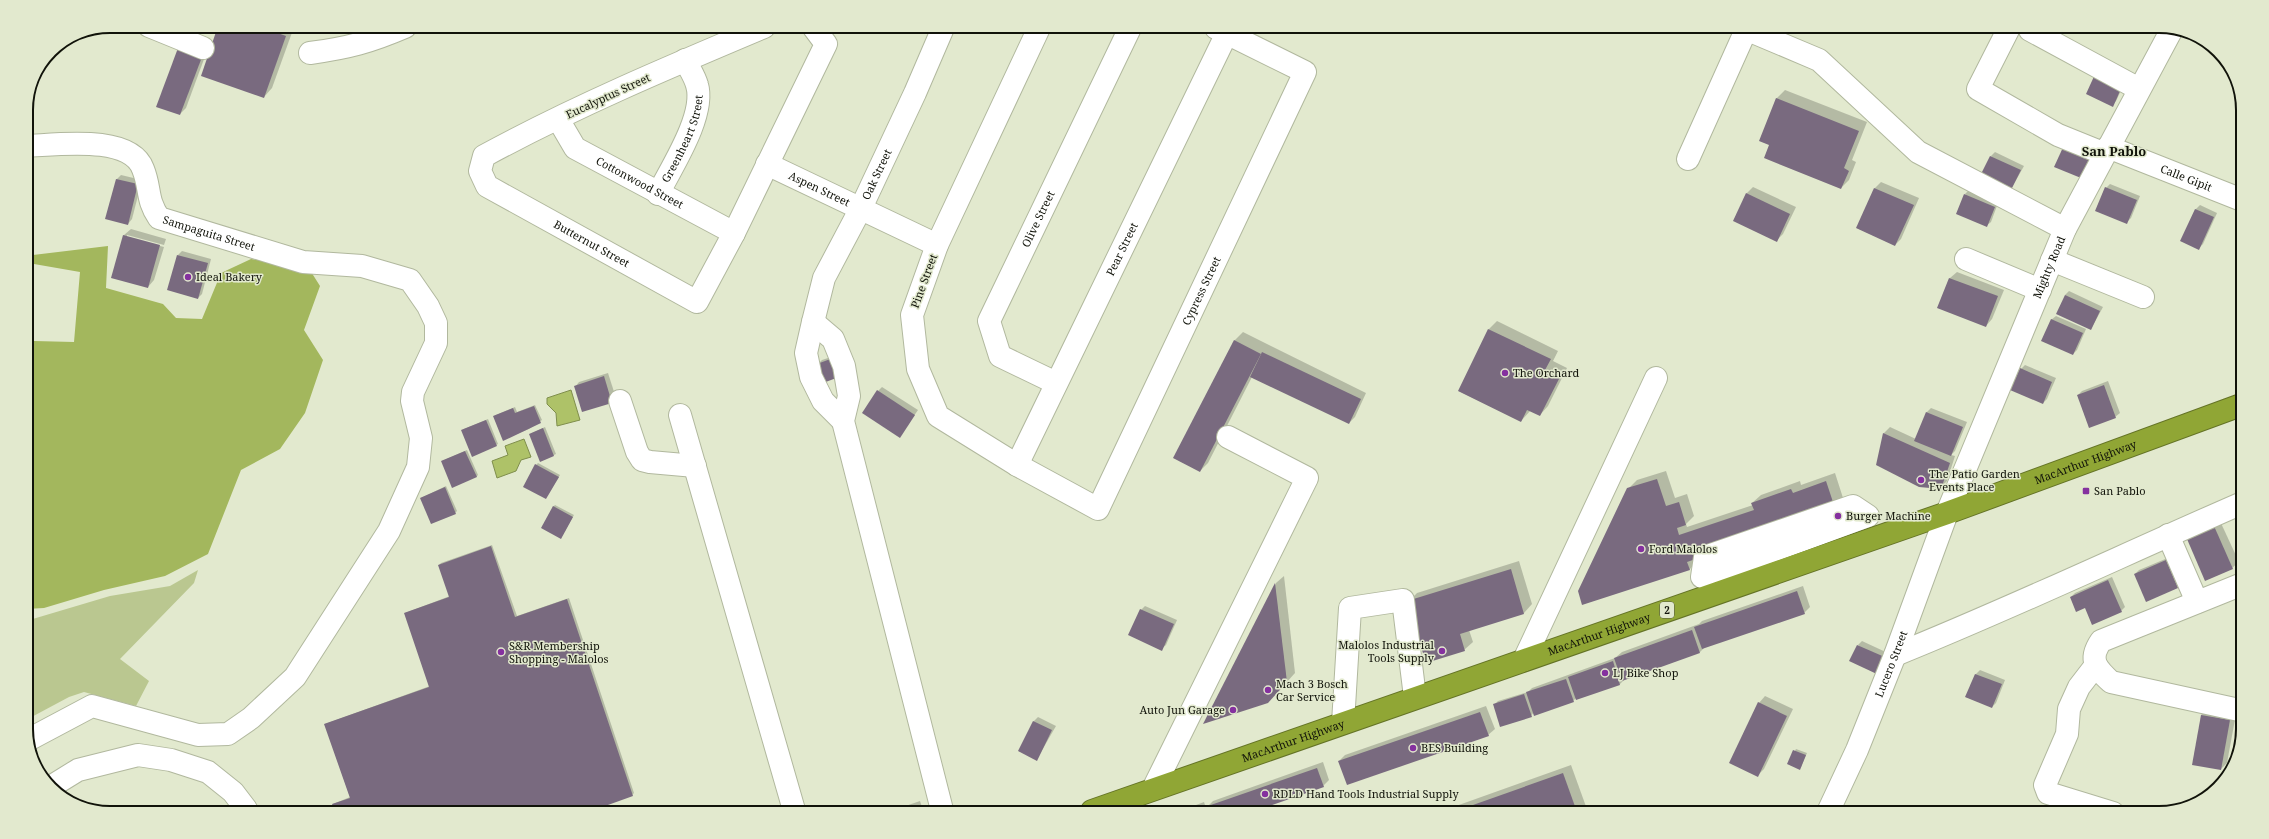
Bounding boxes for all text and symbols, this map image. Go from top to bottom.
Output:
street label: Eucalyptus Street [563,69,652,122]
street label: Greenheart Street [658,95,705,185]
district label: San Pablo [2082,142,2146,160]
street label: Oak Street [858,146,895,202]
street label: Cottonwood Street [594,153,686,212]
street label: Calle Gipit [2158,160,2214,194]
street label: Aspen Street [787,168,853,210]
street label: Olive Street [1018,188,1058,250]
street label: Sampaguita Street [161,212,257,254]
street label: Butternut Street [551,216,633,270]
street label: Pear Street [1102,220,1141,278]
street label: Mighty Road [2029,233,2068,301]
street label: Pine Street [907,252,940,310]
street label: Cypress Street [1178,254,1224,327]
place label: Ideal Bakery [196,269,263,284]
marker: Ideal Bakery [183,272,193,282]
place label: The Orchard [1513,365,1580,380]
marker: The Orchard [1500,368,1510,378]
street label: MacArthur Highway [2032,436,2139,487]
place label: The Patio Garden Events Place [1929,466,2020,494]
marker: The Patio Garden Events Place [1916,475,1926,485]
place label: San Pablo [2094,483,2145,498]
marker: San Pablo [2081,486,2091,496]
place label: Burger Machine [1846,508,1931,523]
marker: Burger Machine [1833,511,1843,521]
place label: Ford Malolos [1649,541,1717,556]
marker: Ford Malolos [1636,544,1646,554]
road number: 2 [1660,602,1674,618]
street label: MacArthur Highway [1546,609,1653,659]
street label: Lucero Street [1871,628,1910,699]
place label: Malolos Industrial Tools Supply [1338,637,1435,665]
place label: S&R Membership Shopping - Malolos [509,638,609,666]
marker: Malolos Industrial Tools Supply [1437,646,1447,656]
marker: S&R Membership Shopping - Malolos [496,647,506,657]
place label: LJ Bike Shop [1613,665,1679,680]
marker: LJ Bike Shop [1600,668,1610,678]
place label: Mach 3 Bosch Car Service [1276,676,1348,704]
marker: Mach 3 Bosch Car Service [1263,685,1273,695]
place label: Auto Jun Garage [1140,702,1225,717]
marker: Auto Jun Garage [1228,705,1238,715]
street label: MacArthur Highway [1240,715,1347,765]
place label: BES Building [1421,740,1488,755]
marker: BES Building [1408,743,1418,753]
place label: RDLD Hand Tools Industrial Supply [1273,786,1459,801]
marker: RDLD Hand Tools Industrial Supply [1260,789,1270,799]

